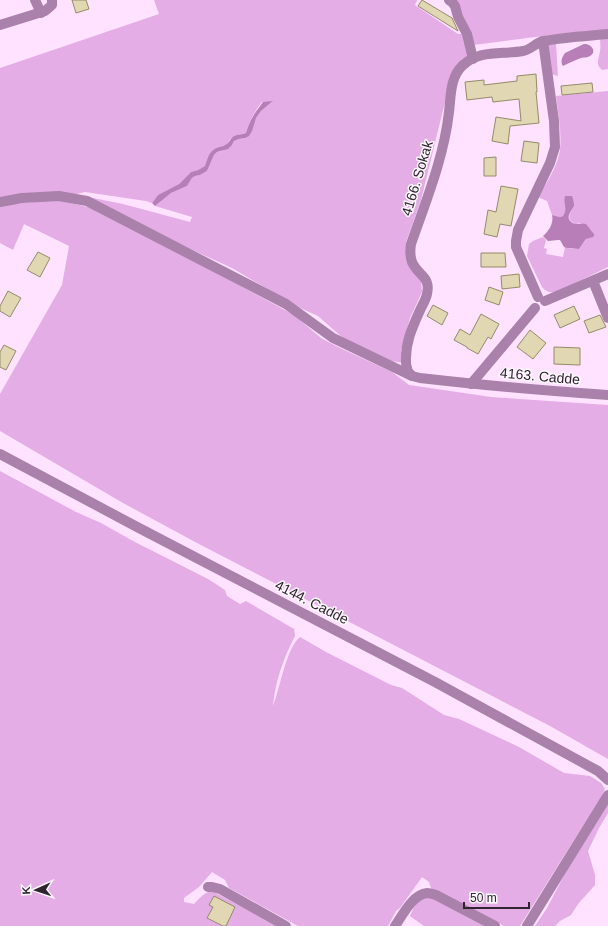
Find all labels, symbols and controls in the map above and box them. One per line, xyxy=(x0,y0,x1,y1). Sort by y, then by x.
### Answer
street label: 4166. Sokak xyxy=(398,137,436,218)
street label: 4163. Cadde xyxy=(499,365,581,387)
street label: 4144. Cadde xyxy=(273,577,352,627)
north arrow xyxy=(16,870,56,910)
scale bar xyxy=(464,884,529,910)
text: K xyxy=(20,886,32,895)
text: 50 m xyxy=(470,891,497,905)

